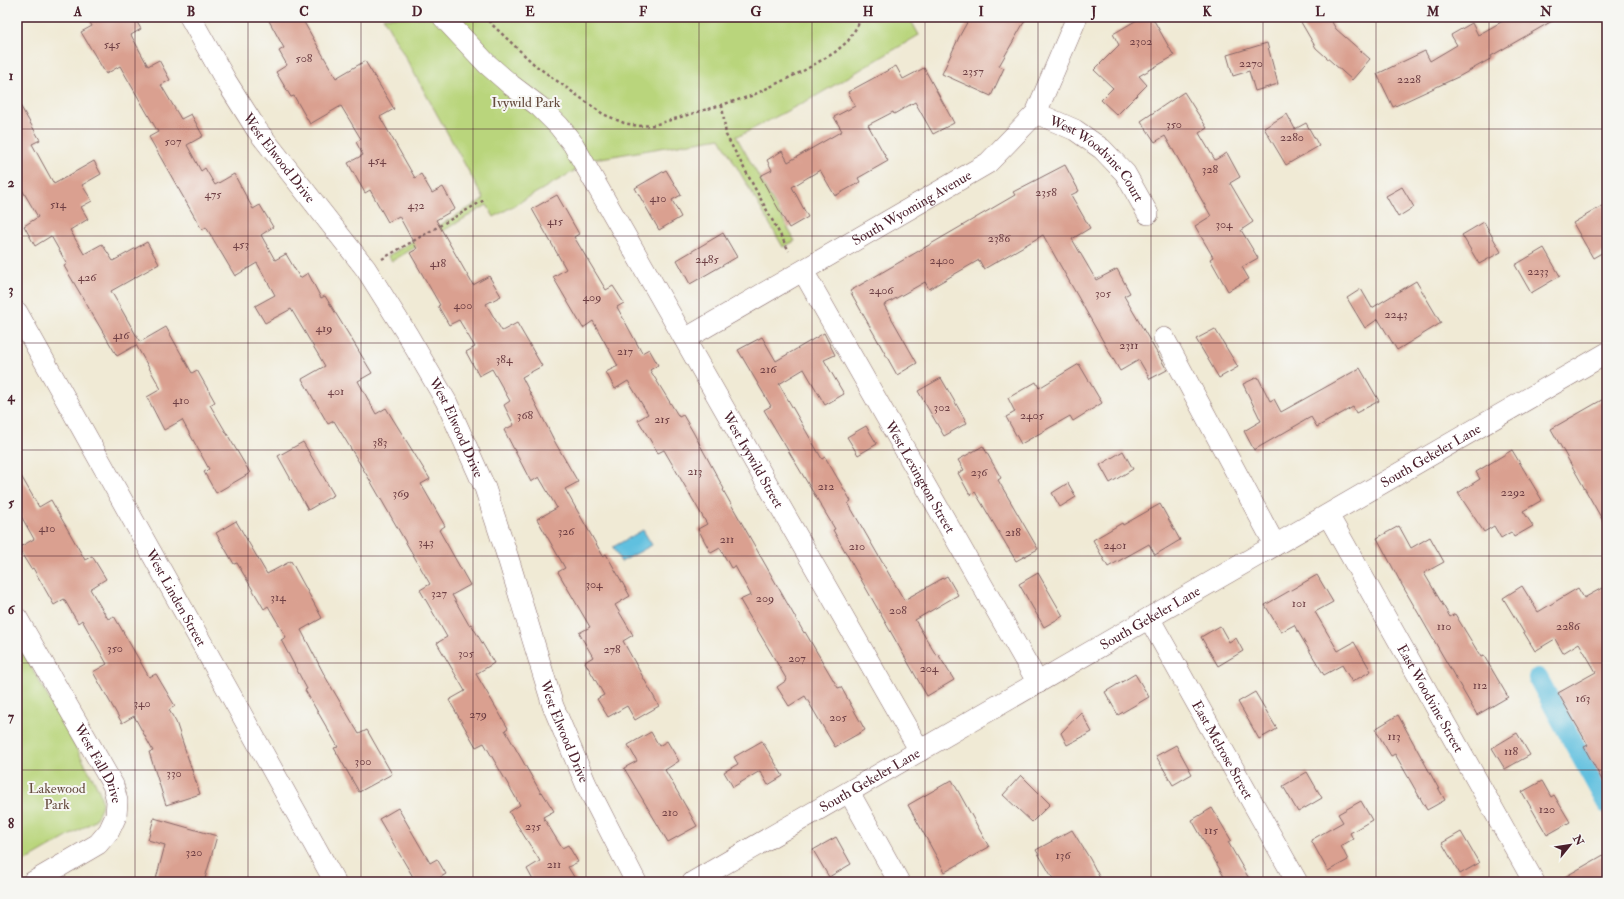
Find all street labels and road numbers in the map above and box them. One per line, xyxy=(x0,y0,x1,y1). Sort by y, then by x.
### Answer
street label: West Elwood Drive xyxy=(239,109,319,206)
street label: West Woodvine Court xyxy=(1046,112,1148,205)
street label: South Wyoming Avenue xyxy=(849,166,975,249)
street label: West Elwood Drive xyxy=(425,374,487,480)
street label: West Ivywild Street xyxy=(718,408,788,512)
street label: West Lexington Street xyxy=(881,417,959,537)
street label: South Gekeler Lane xyxy=(1377,420,1484,491)
street label: West Linden Street xyxy=(141,545,210,650)
street label: South Gekeler Lane xyxy=(1097,582,1204,654)
street label: East Woodvine Street xyxy=(1393,641,1468,756)
street label: West Elwood Drive xyxy=(536,677,592,785)
street label: East Melrose Street xyxy=(1188,698,1257,803)
street label: West Fall Drive xyxy=(70,720,125,805)
street label: South Gekeler Lane xyxy=(817,744,923,816)

